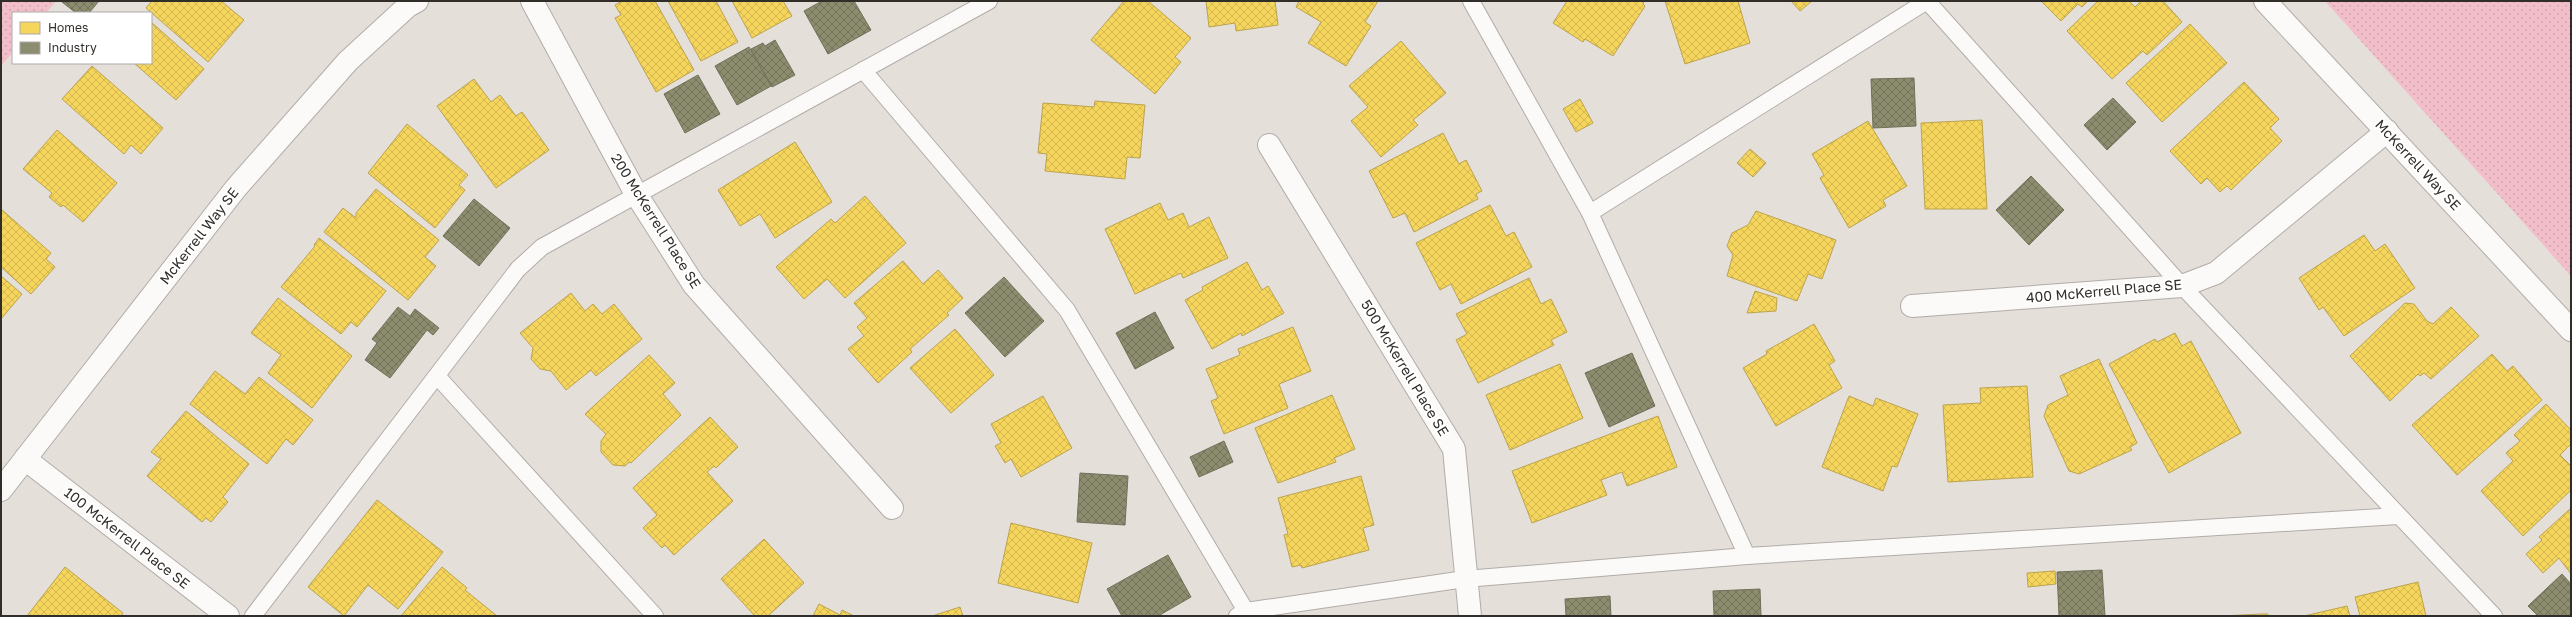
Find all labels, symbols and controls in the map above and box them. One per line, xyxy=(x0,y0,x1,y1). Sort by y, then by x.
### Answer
legend xyxy=(12,12,152,64)
text: Homes xyxy=(48,20,88,35)
text: Industry xyxy=(48,40,97,55)
street label: McKerrell Way SE xyxy=(2372,116,2465,214)
street label: 200 McKerrell Place SE xyxy=(608,150,705,291)
street label: McKerrell Way SE xyxy=(156,184,242,287)
street label: 400 McKerrell Place SE xyxy=(2025,275,2183,306)
street label: 500 McKerrell Place SE xyxy=(1358,297,1453,439)
street label: 100 McKerrell Place SE xyxy=(61,483,193,592)

